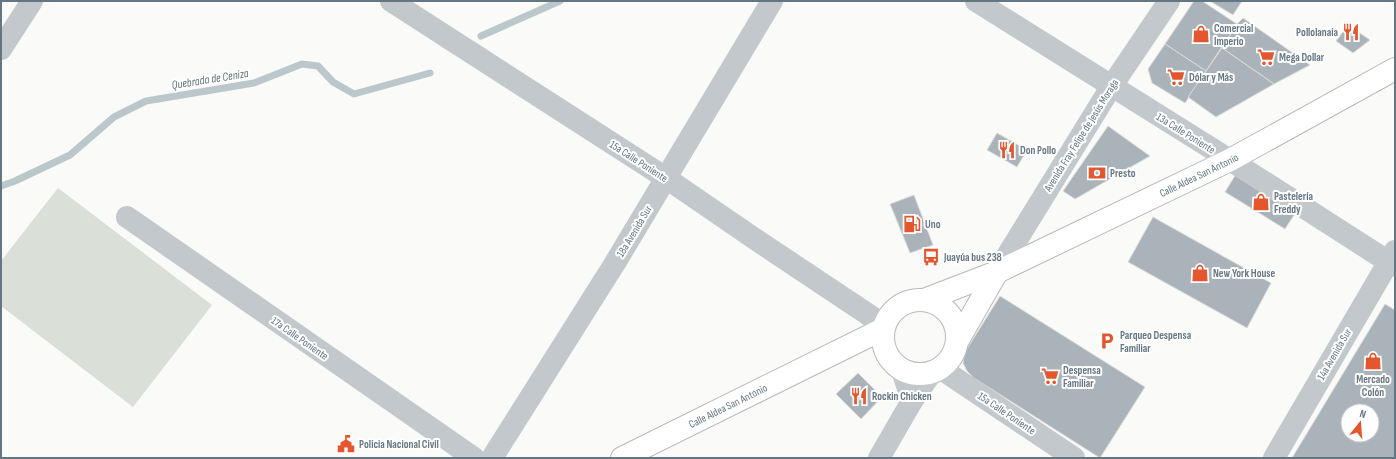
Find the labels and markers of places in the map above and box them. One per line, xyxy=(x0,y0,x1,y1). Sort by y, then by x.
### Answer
place label: Comercial Imperio xyxy=(1214,22,1253,48)
restaurant icon: Pollolanaia xyxy=(1341,22,1361,42)
shop icon: Comercial Imperio xyxy=(1191,24,1211,44)
place label: Pollolanaia xyxy=(1296,26,1338,39)
supermarket icon: Mega Dollar xyxy=(1256,47,1276,67)
place label: Mega Dollar xyxy=(1279,51,1325,64)
supermarket icon: Dólar y Más xyxy=(1166,67,1186,87)
place label: Dólar y Más xyxy=(1189,71,1233,84)
restaurant icon: Don Pollo xyxy=(997,140,1017,160)
place label: Don Pollo xyxy=(1020,144,1056,157)
bank icon: Presto xyxy=(1087,163,1107,183)
place label: Presto xyxy=(1110,167,1136,180)
place label: Pastelería Freddy xyxy=(1274,190,1313,216)
shop icon: Pastelería Freddy xyxy=(1251,192,1271,212)
fuel station icon: Uno xyxy=(902,214,922,234)
place label: Uno xyxy=(925,218,941,231)
bus stop icon: Juayúa bus 238 xyxy=(921,247,941,267)
place label: Juayúa bus 238 xyxy=(943,251,1002,264)
shop icon: New York House xyxy=(1190,263,1210,283)
place label: New York House xyxy=(1213,267,1276,280)
place label: Parqueo Despensa Familiar xyxy=(1120,329,1192,355)
parking icon: Parqueo Despensa Familiar xyxy=(1097,331,1117,351)
shop icon: Mercado Colón xyxy=(1363,351,1383,371)
place label: Despensa Familiar xyxy=(1063,364,1101,390)
supermarket icon: Despensa Familiar xyxy=(1040,366,1060,386)
place label: Mercado Colón xyxy=(1356,373,1390,399)
restaurant icon: Rockin Chicken xyxy=(849,386,869,406)
place label: Rockin Chicken xyxy=(872,390,932,403)
public building icon: Policia Nacional Civil xyxy=(336,434,356,454)
place label: Policia Nacional Civil xyxy=(359,438,439,451)

